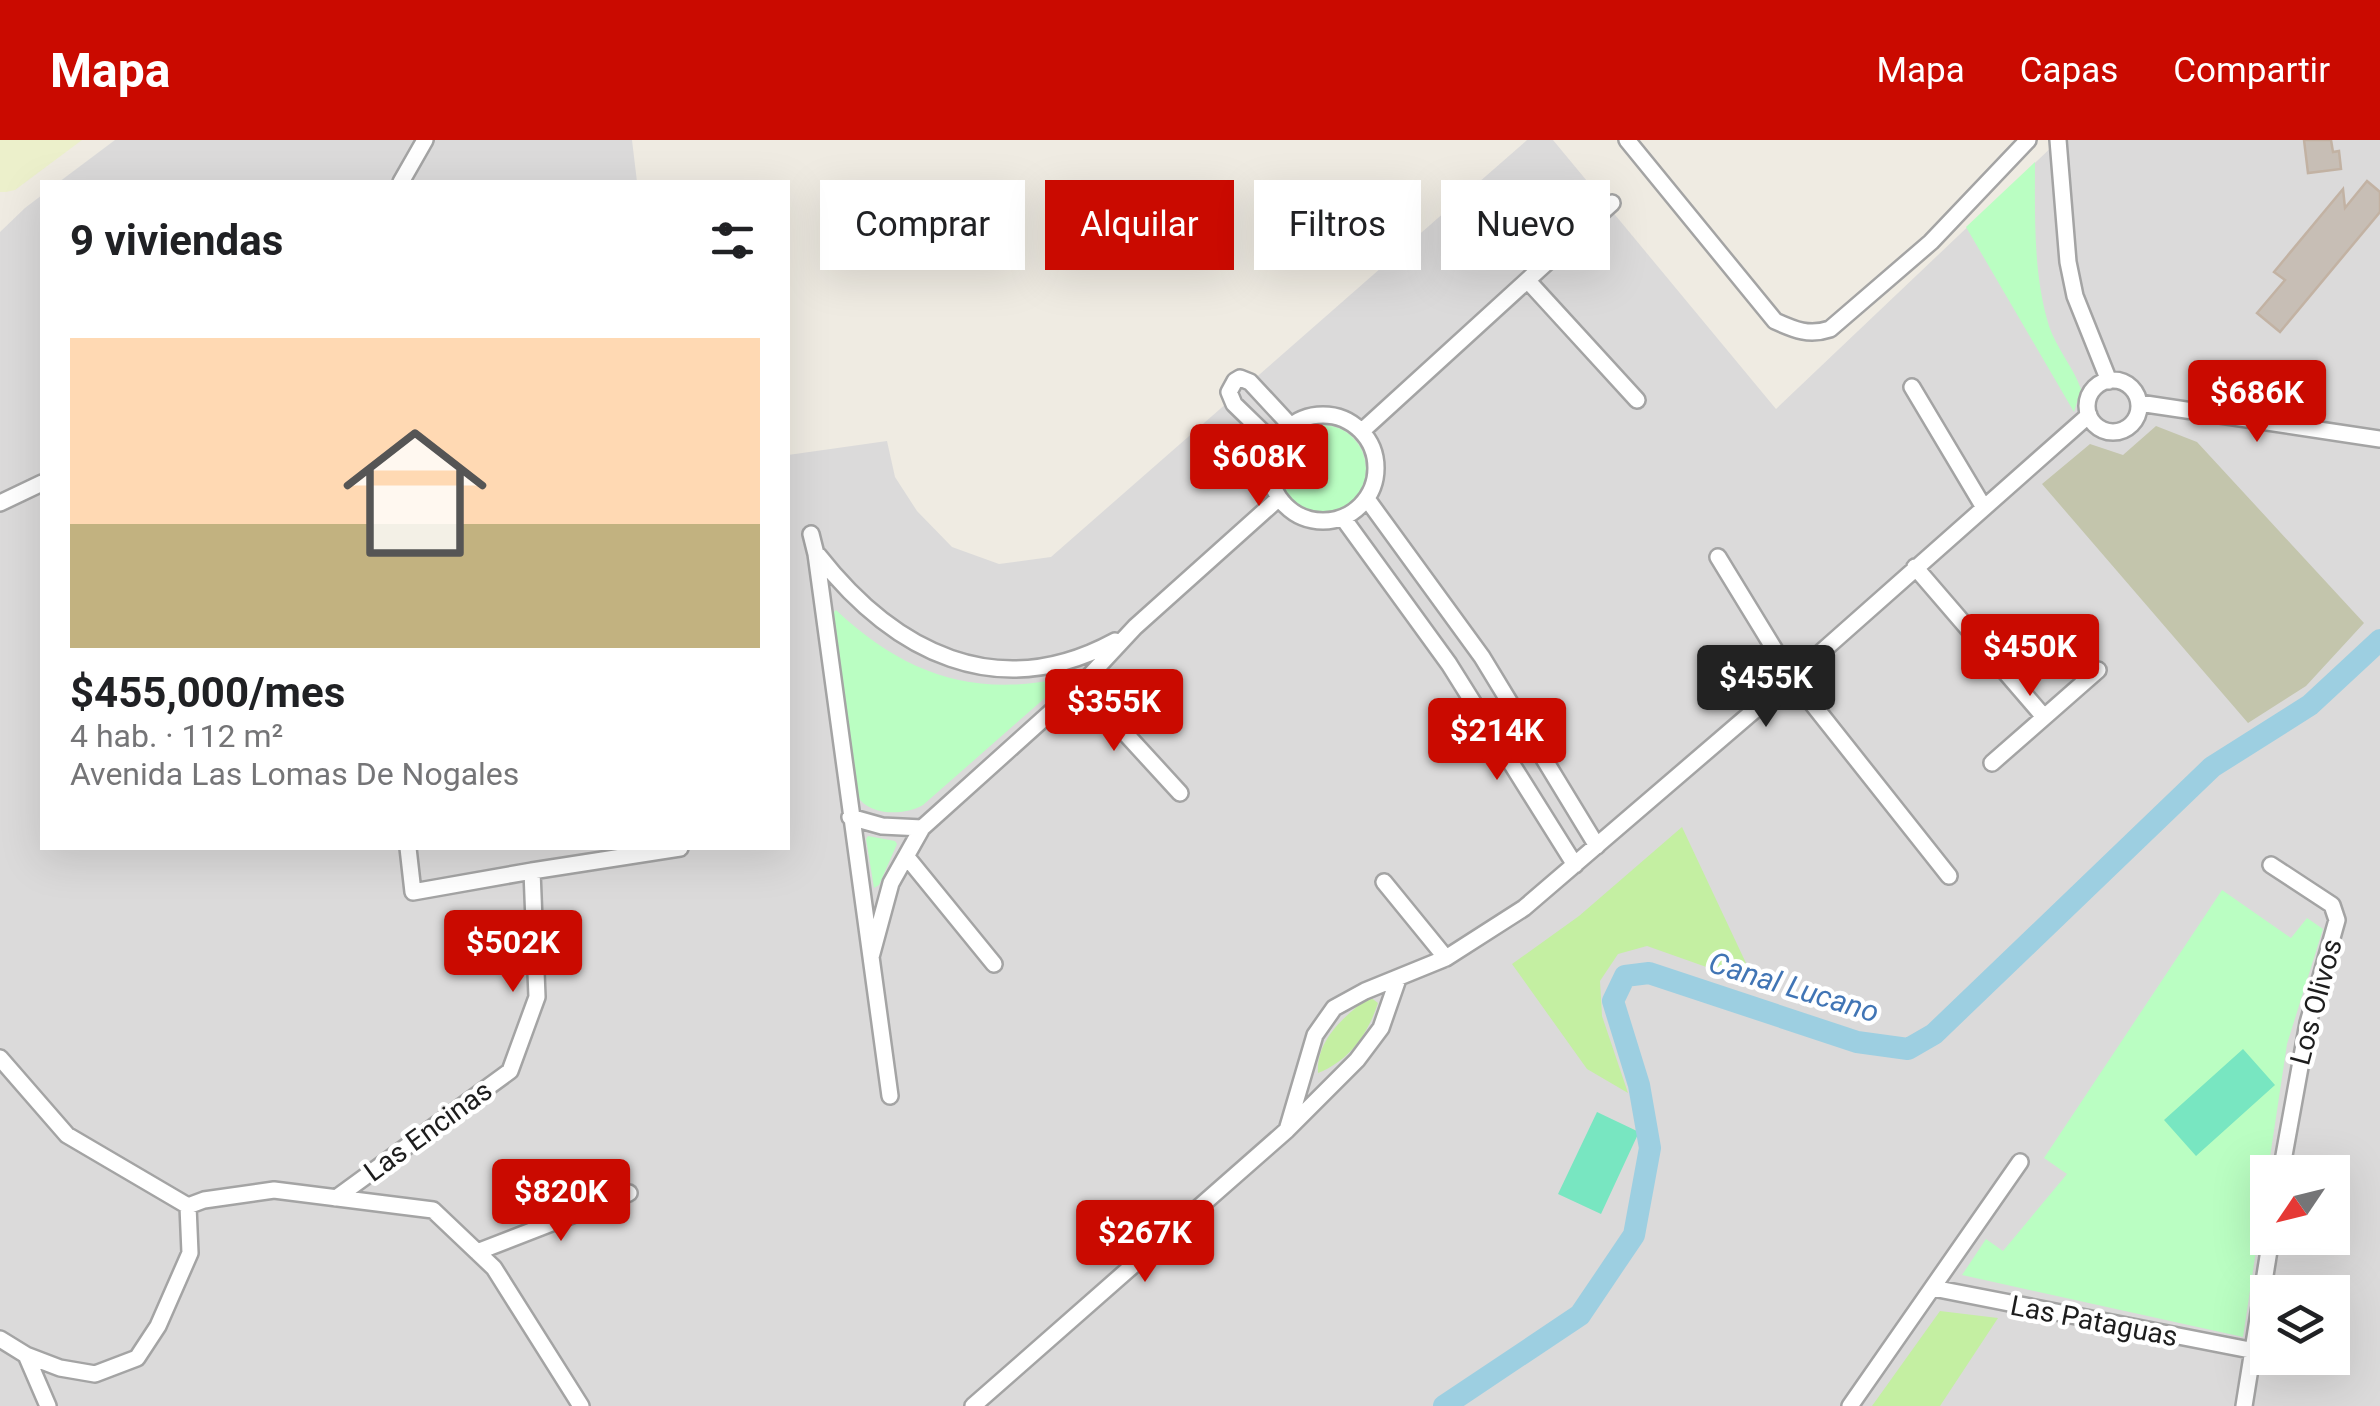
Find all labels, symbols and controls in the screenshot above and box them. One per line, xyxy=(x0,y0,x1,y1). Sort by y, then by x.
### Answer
text: Mapa xyxy=(50,42,170,99)
text: Mapa xyxy=(1876,50,1965,91)
text: Capas xyxy=(2020,50,2118,91)
text: Compartir xyxy=(2173,50,2330,91)
chip: Comprar xyxy=(820,180,1025,270)
chip: Alquilar xyxy=(1045,180,1234,270)
chip: Filtros xyxy=(1254,180,1421,270)
chip: Nuevo xyxy=(1441,180,1610,270)
icon: filters xyxy=(705,213,760,268)
text: 9 viviendas xyxy=(70,216,283,265)
pin: $686K xyxy=(2187,360,2327,445)
text: $686K xyxy=(2210,373,2304,411)
icon: home xyxy=(325,403,505,583)
pin: $608K xyxy=(1189,424,1329,509)
text: $608K xyxy=(1212,437,1306,475)
pin: $450K xyxy=(1960,614,2100,699)
text: $450K xyxy=(1983,627,2077,665)
pin: $455K xyxy=(1696,645,1836,730)
text: $455K xyxy=(1719,658,1813,696)
text: $455,000/mes xyxy=(70,668,345,717)
pin: $355K xyxy=(1044,669,1184,754)
text: $355K xyxy=(1067,682,1161,720)
pin: $214K xyxy=(1427,698,1567,783)
text: $214K xyxy=(1450,711,1544,749)
text: 4 hab. · 112 m² xyxy=(70,717,283,755)
text: Avenida Las Lomas De Nogales xyxy=(70,755,519,793)
pin: $502K xyxy=(443,910,583,995)
text: $502K xyxy=(466,923,560,961)
street label: Los Olivos xyxy=(2283,935,2349,1069)
water label: Canal Lucano xyxy=(1705,945,1883,1029)
street label: Las Encinas xyxy=(358,1074,498,1188)
north arrow xyxy=(2250,1155,2350,1255)
map controls xyxy=(2250,1155,2350,1375)
pin: $820K xyxy=(491,1159,631,1244)
text: $820K xyxy=(514,1172,608,1210)
pin: $267K xyxy=(1075,1200,1215,1285)
text: $267K xyxy=(1098,1213,1192,1251)
button: layers xyxy=(2250,1275,2350,1375)
street label: Las Pataguas xyxy=(2008,1289,2180,1353)

